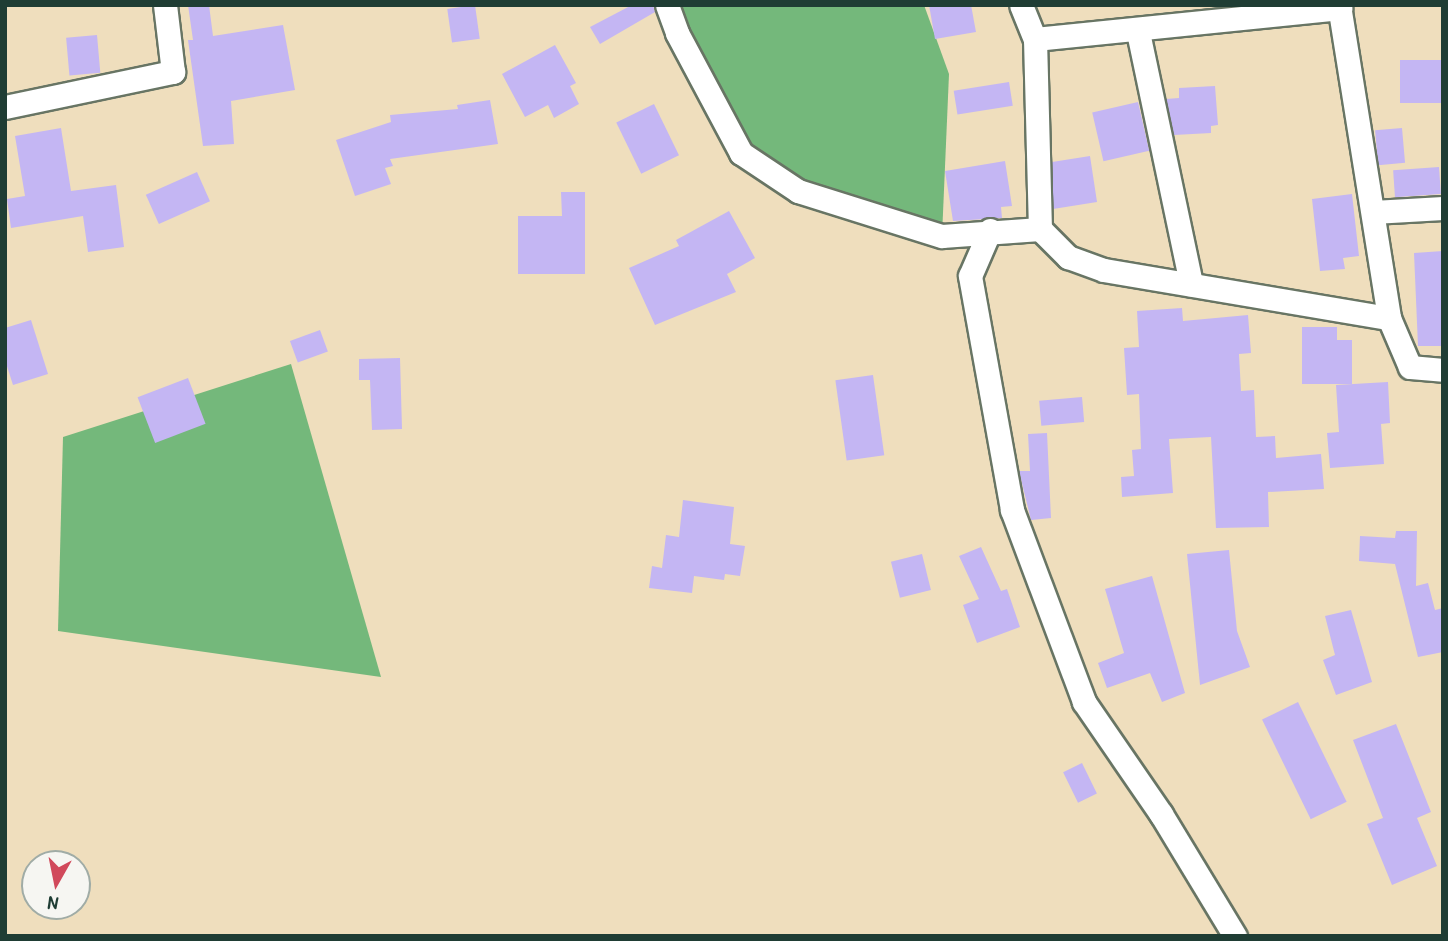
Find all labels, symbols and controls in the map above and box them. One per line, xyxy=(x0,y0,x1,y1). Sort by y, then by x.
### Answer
north arrow xyxy=(21,850,91,920)
text: N xyxy=(46,890,60,917)

